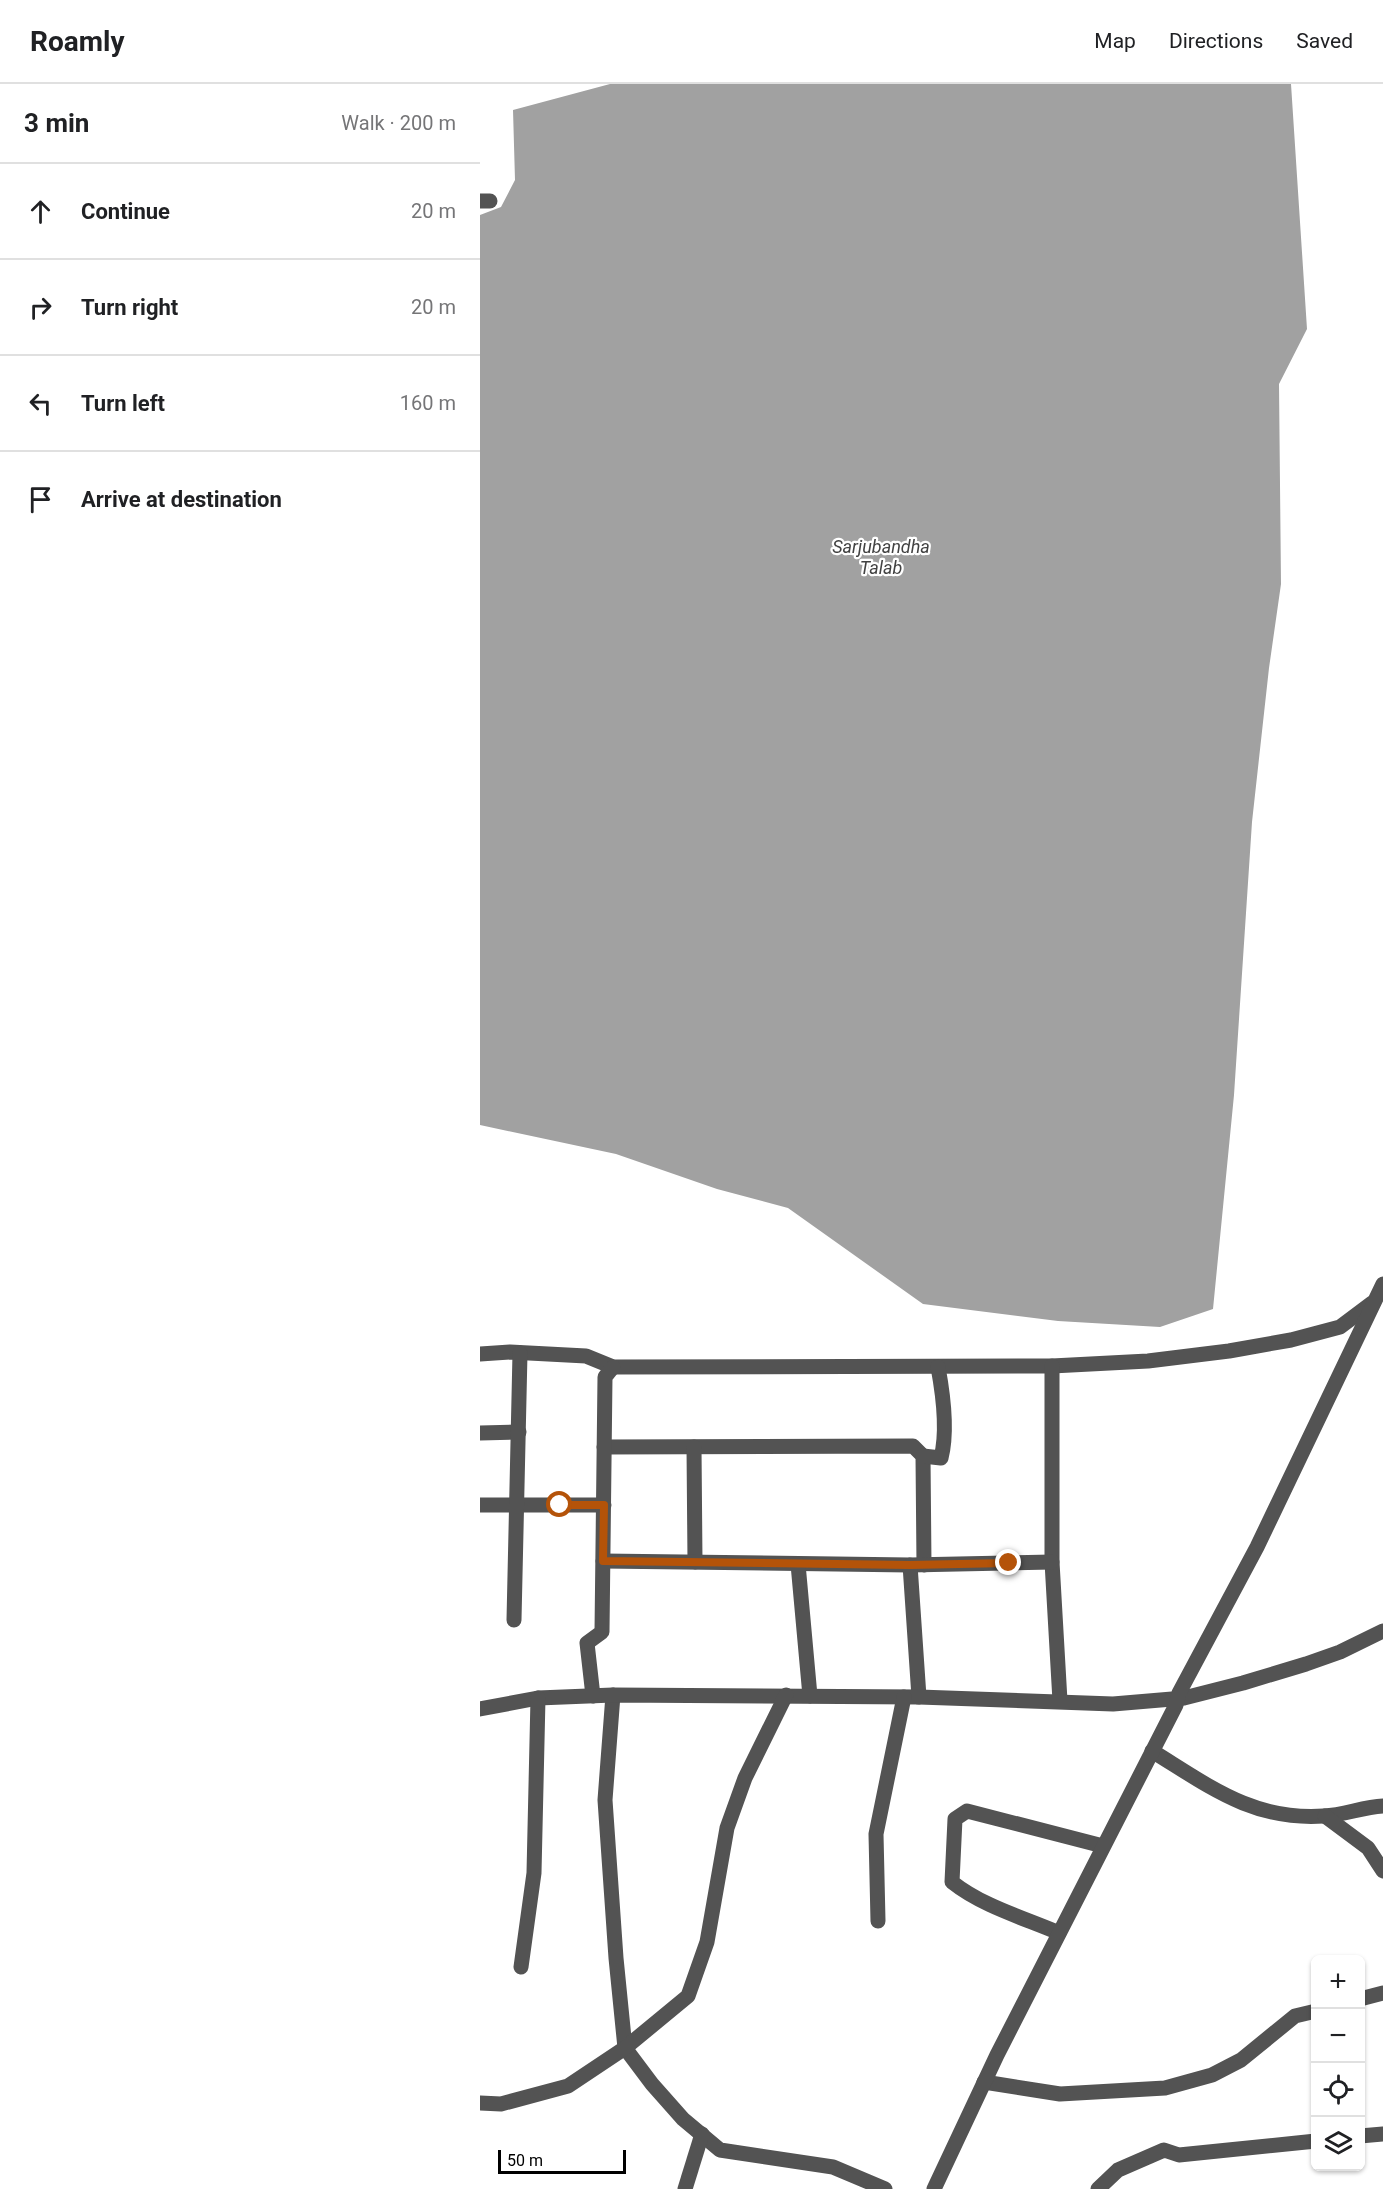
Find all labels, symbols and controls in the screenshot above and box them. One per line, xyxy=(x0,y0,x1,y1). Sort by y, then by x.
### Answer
text: Roamly xyxy=(30,25,125,58)
text: Map xyxy=(1094,29,1136,53)
text: Directions xyxy=(1169,29,1263,53)
text: Saved xyxy=(1296,29,1353,53)
text: 3 min xyxy=(24,108,89,138)
text: Walk · 200 m xyxy=(341,111,456,135)
icon: ahead xyxy=(24,195,57,228)
text: Continue xyxy=(81,199,170,224)
text: 20 m xyxy=(411,199,456,223)
icon: right xyxy=(24,291,57,324)
text: Turn right xyxy=(81,295,178,320)
text: 20 m xyxy=(411,295,456,319)
icon: left xyxy=(24,387,57,420)
text: Turn left xyxy=(81,391,165,416)
text: 160 m xyxy=(400,391,456,415)
icon: arrive xyxy=(24,483,57,516)
text: Arrive at destination xyxy=(81,487,282,512)
water label: Sarjubandha Talab xyxy=(832,536,930,578)
route start xyxy=(546,1491,572,1517)
route end xyxy=(995,1549,1021,1575)
map controls xyxy=(1311,1955,1365,2171)
button: + xyxy=(1311,1955,1365,2009)
button: − xyxy=(1311,2009,1365,2063)
button: locate xyxy=(1311,2063,1365,2117)
button: layers xyxy=(1311,2117,1365,2171)
scale bar xyxy=(498,2147,626,2174)
text: 50 m xyxy=(507,2151,543,2170)

